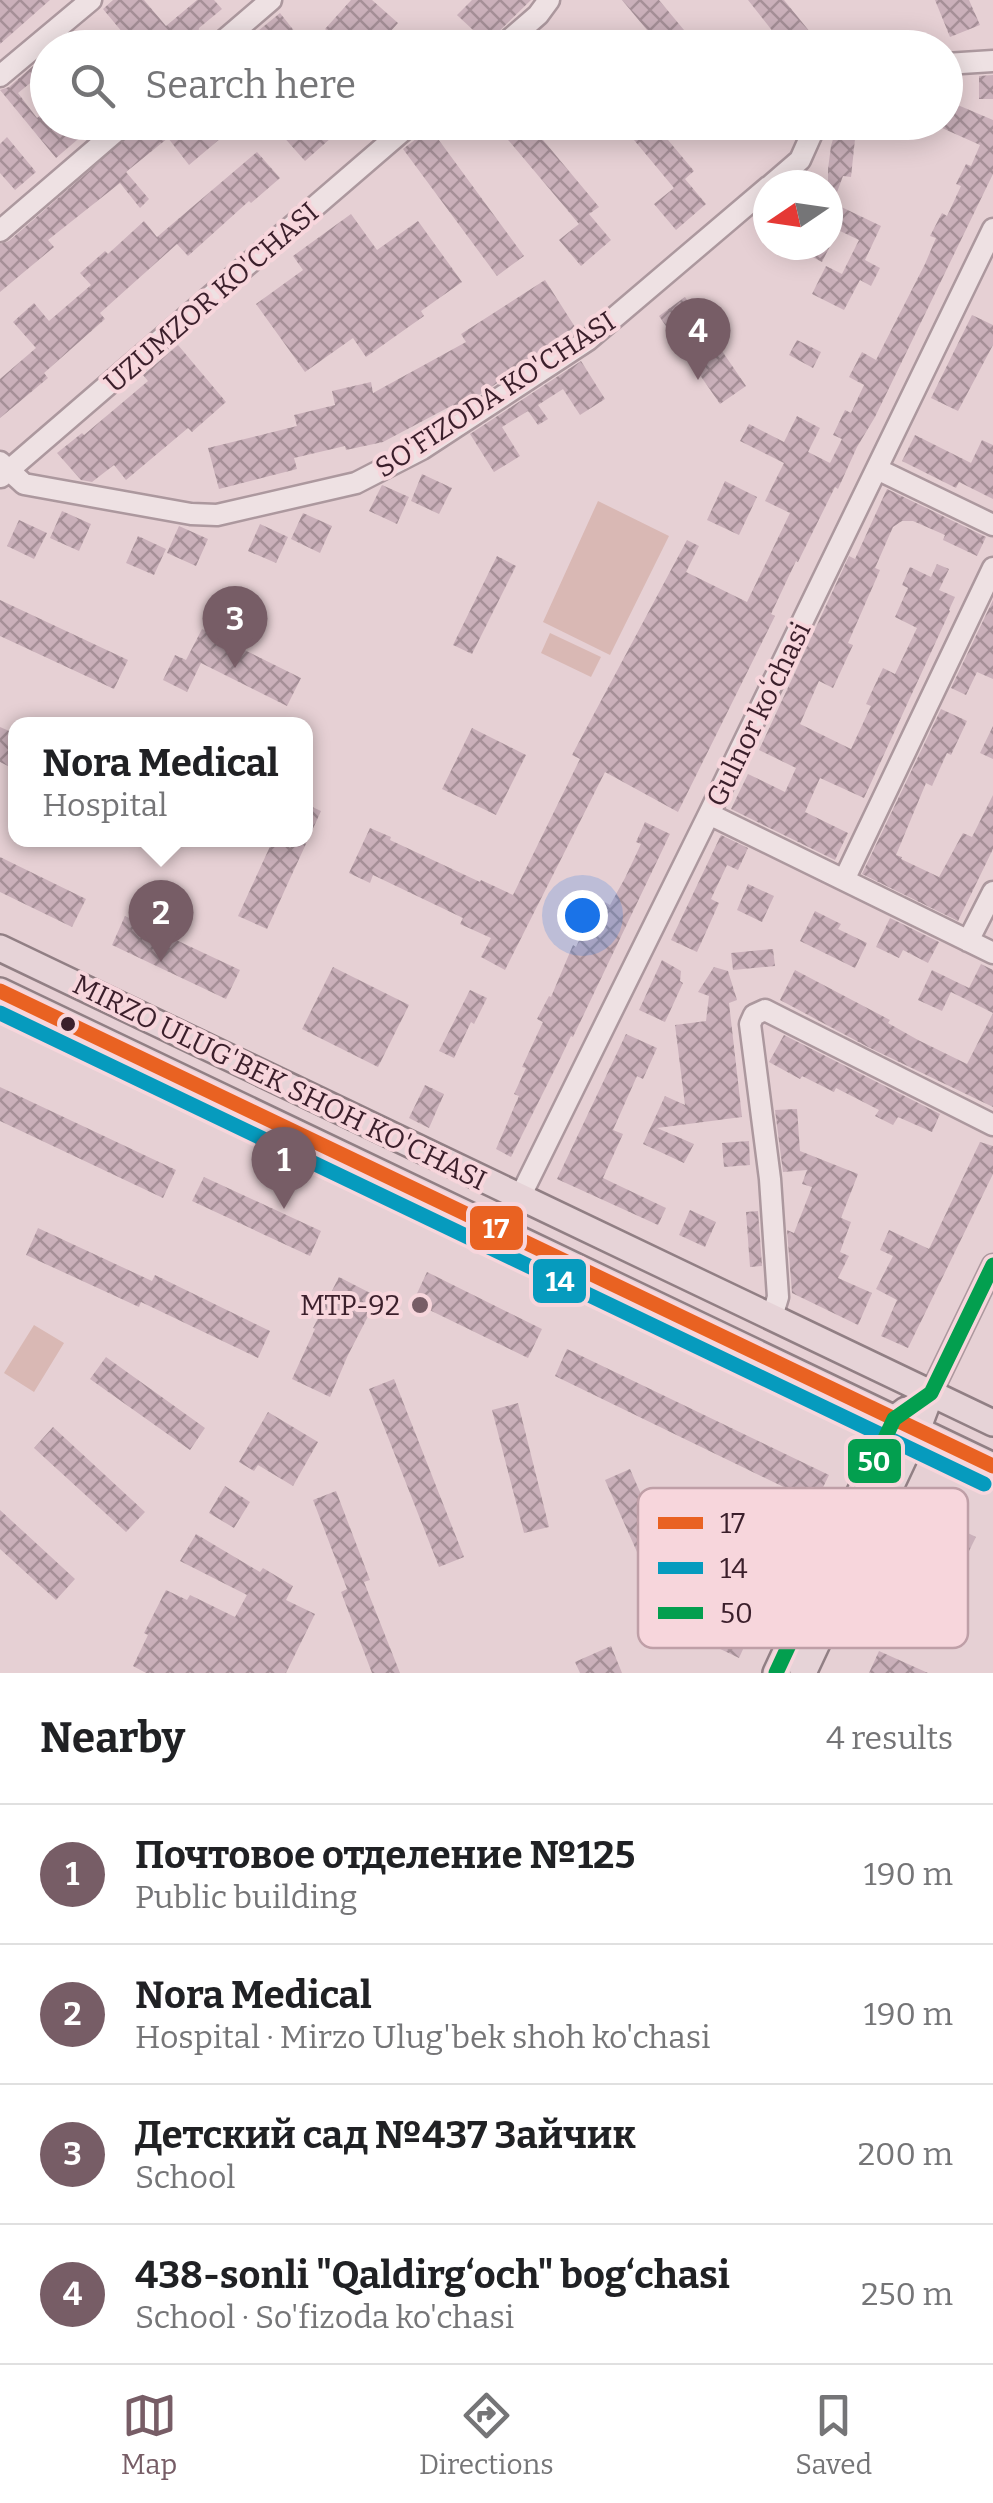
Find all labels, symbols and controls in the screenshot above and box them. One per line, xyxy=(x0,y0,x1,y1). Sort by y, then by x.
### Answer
search box xyxy=(30,30,963,140)
icon: search xyxy=(65,58,120,113)
text: Search here xyxy=(145,62,356,108)
north arrow xyxy=(753,170,843,260)
street label: UZUMZOR KO'CHASI xyxy=(98,195,325,399)
pin: 4 xyxy=(666,298,730,380)
street label: SO'FIZODA KO'CHASI xyxy=(369,305,621,484)
pin: 3 xyxy=(202,586,268,668)
street label: Gulnor koʻchasi xyxy=(700,617,817,812)
popup xyxy=(8,717,313,847)
text: Nora Medical xyxy=(42,740,279,786)
text: Hospital xyxy=(42,786,167,824)
pin: 2 xyxy=(128,880,194,962)
your location xyxy=(557,890,608,941)
street label: MIRZO ULUG'BEK SHOH KO'CHASI xyxy=(68,968,492,1197)
unlabelled marker xyxy=(58,1014,78,1034)
pin: 1 xyxy=(252,1126,316,1209)
line badge: 17 xyxy=(468,1204,525,1252)
text: 17 xyxy=(483,1212,509,1245)
line badge: 14 xyxy=(531,1257,588,1305)
text: 14 xyxy=(545,1265,575,1298)
place label: MTP-92 xyxy=(300,1289,400,1322)
marker: MTP-92 xyxy=(409,1294,431,1316)
line badge: 50 xyxy=(846,1437,903,1485)
text: 50 xyxy=(857,1445,891,1478)
legend xyxy=(638,1488,968,1648)
text: 17 xyxy=(720,1507,745,1540)
text: 14 xyxy=(720,1552,748,1585)
text: 50 xyxy=(720,1597,753,1630)
text: Nearby xyxy=(40,1713,185,1763)
text: 4 results xyxy=(826,1719,953,1757)
text: Почтовое отделение №125 xyxy=(135,1832,635,1878)
text: 1 xyxy=(66,1855,79,1893)
text: 190 m xyxy=(864,1855,953,1893)
text: Public building xyxy=(135,1878,357,1916)
text: Nora Medical xyxy=(135,1972,372,2018)
text: 2 xyxy=(63,1995,82,2033)
text: 190 m xyxy=(864,1995,953,2033)
text: Hospital · Mirzo Ulug'bek shoh ko'chasi xyxy=(135,2018,711,2056)
text: Детский сад №437 Зайчик xyxy=(135,2112,636,2158)
text: 3 xyxy=(63,2135,82,2173)
text: 200 m xyxy=(858,2135,953,2173)
text: School xyxy=(135,2158,236,2196)
text: 438-sonli "Qaldirg‘och" bog‘chasi xyxy=(135,2252,730,2298)
text: 4 xyxy=(63,2275,82,2313)
text: 250 m xyxy=(861,2275,953,2313)
text: School · So'fizoda ko'chasi xyxy=(135,2298,514,2336)
tab: Map xyxy=(121,2388,177,2481)
tab: Directions xyxy=(419,2388,554,2481)
tab: Saved xyxy=(795,2388,872,2481)

